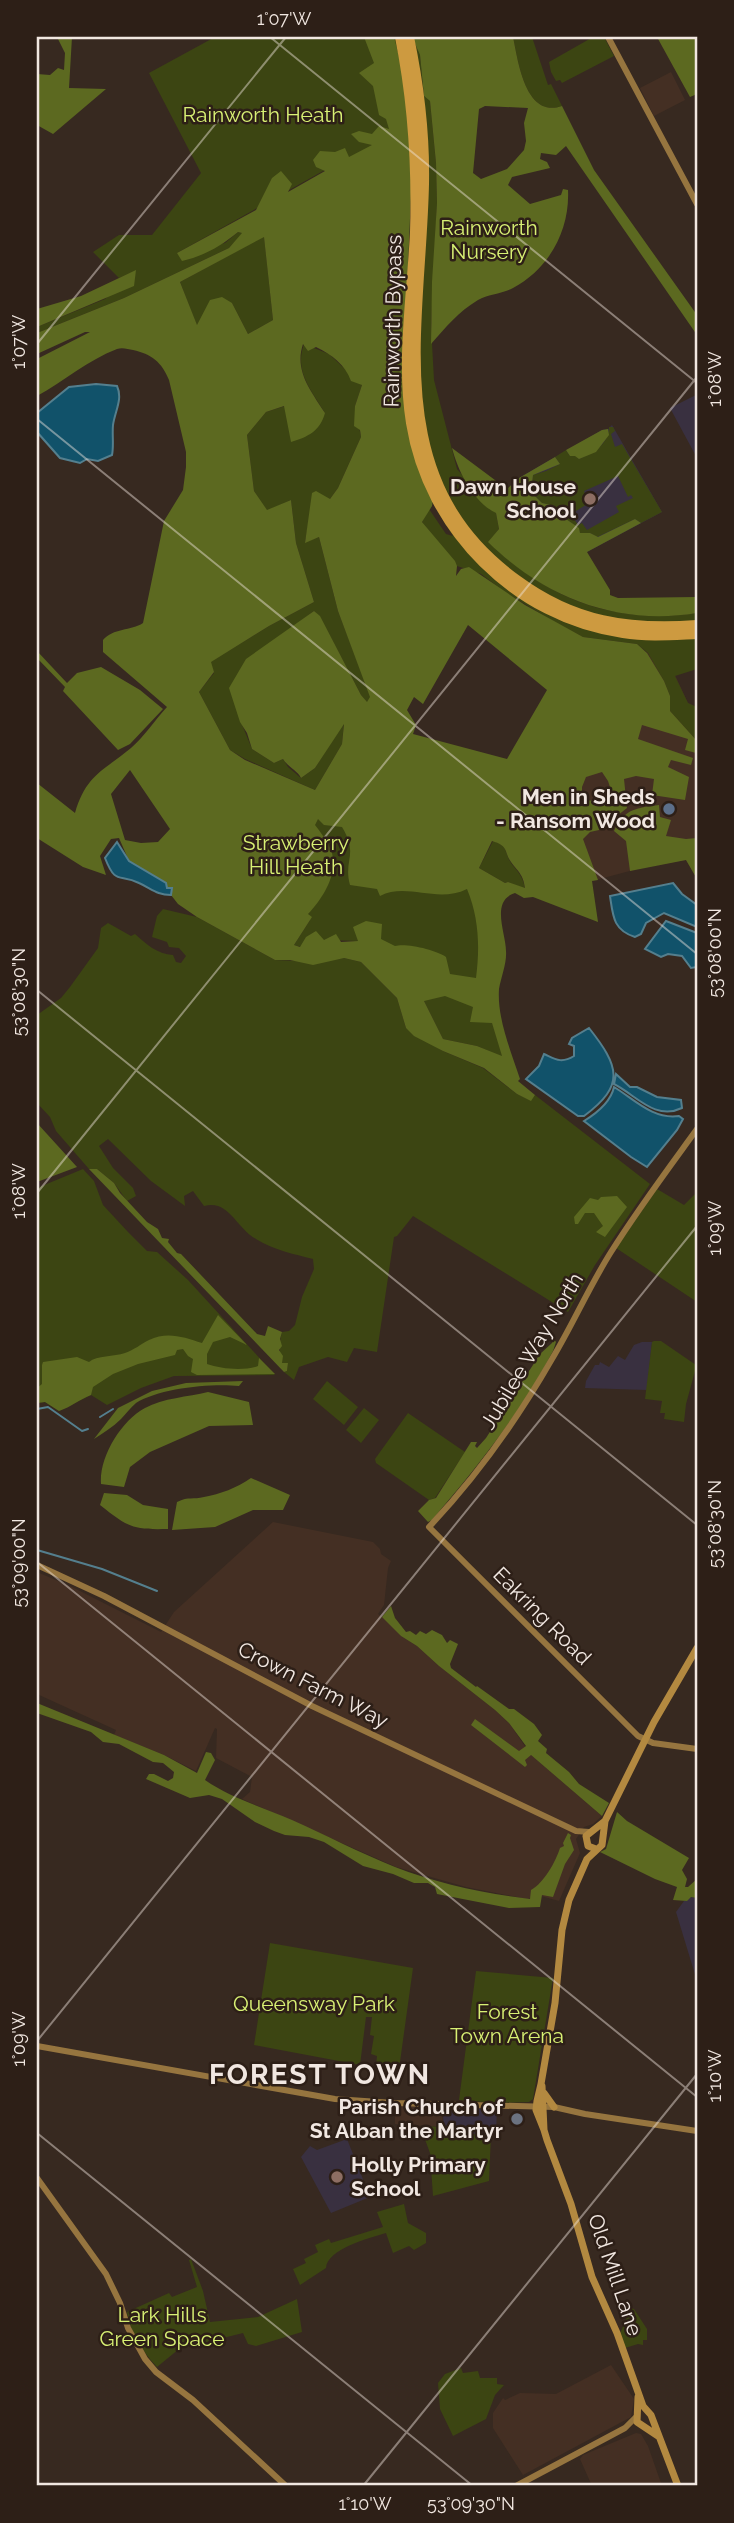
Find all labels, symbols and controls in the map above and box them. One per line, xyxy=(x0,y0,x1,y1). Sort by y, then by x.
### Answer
text: 1°07'W xyxy=(257,8,311,29)
park label: Rainworth Heath xyxy=(182,102,344,127)
park label: Rainworth Nursery xyxy=(440,215,538,264)
street label: Rainworth Bypass xyxy=(378,234,407,408)
text: 1°07'W xyxy=(8,315,29,369)
text: 1°08'W xyxy=(704,351,725,407)
place label: Dawn House School xyxy=(450,474,576,523)
marker: Dawn House School xyxy=(582,491,598,507)
place label: Men in Sheds - Ransom Wood xyxy=(496,784,655,833)
marker: Men in Sheds - Ransom Wood xyxy=(661,801,677,817)
park label: Strawberry Hill Heath xyxy=(243,830,349,879)
text: 53°08'00"N xyxy=(704,908,725,998)
text: 53°08'30"N xyxy=(8,948,29,1036)
text: 1°08'W xyxy=(8,1163,29,1219)
text: 1°09'W xyxy=(704,1200,725,1256)
street label: Jubilee Way North xyxy=(475,1268,588,1434)
text: 53°08'30"N xyxy=(704,1480,725,1568)
text: 53°09'00"N xyxy=(8,1518,29,1608)
street label: Eakring Road xyxy=(488,1561,597,1670)
street label: Crown Farm Way xyxy=(234,1636,393,1733)
park label: Queensway Park xyxy=(233,1991,395,2016)
park label: Forest Town Arena xyxy=(450,1999,564,2048)
text: 1°09'W xyxy=(8,2011,29,2067)
text: 1°10'W xyxy=(704,2049,725,2103)
district label: FOREST TOWN xyxy=(209,2058,431,2091)
place label: Parish Church of St Alban the Martyr xyxy=(310,2094,504,2143)
marker: Parish Church of St Alban the Martyr xyxy=(509,2111,525,2127)
place label: Holly Primary School xyxy=(351,2152,486,2201)
marker: Holly Primary School xyxy=(329,2169,345,2185)
street label: Old Mill Lane xyxy=(583,2211,648,2339)
park label: Lark Hills Green Space xyxy=(99,2302,225,2351)
text: 1°10'W xyxy=(338,2493,392,2514)
text: 53°09'30"N xyxy=(427,2493,515,2514)

